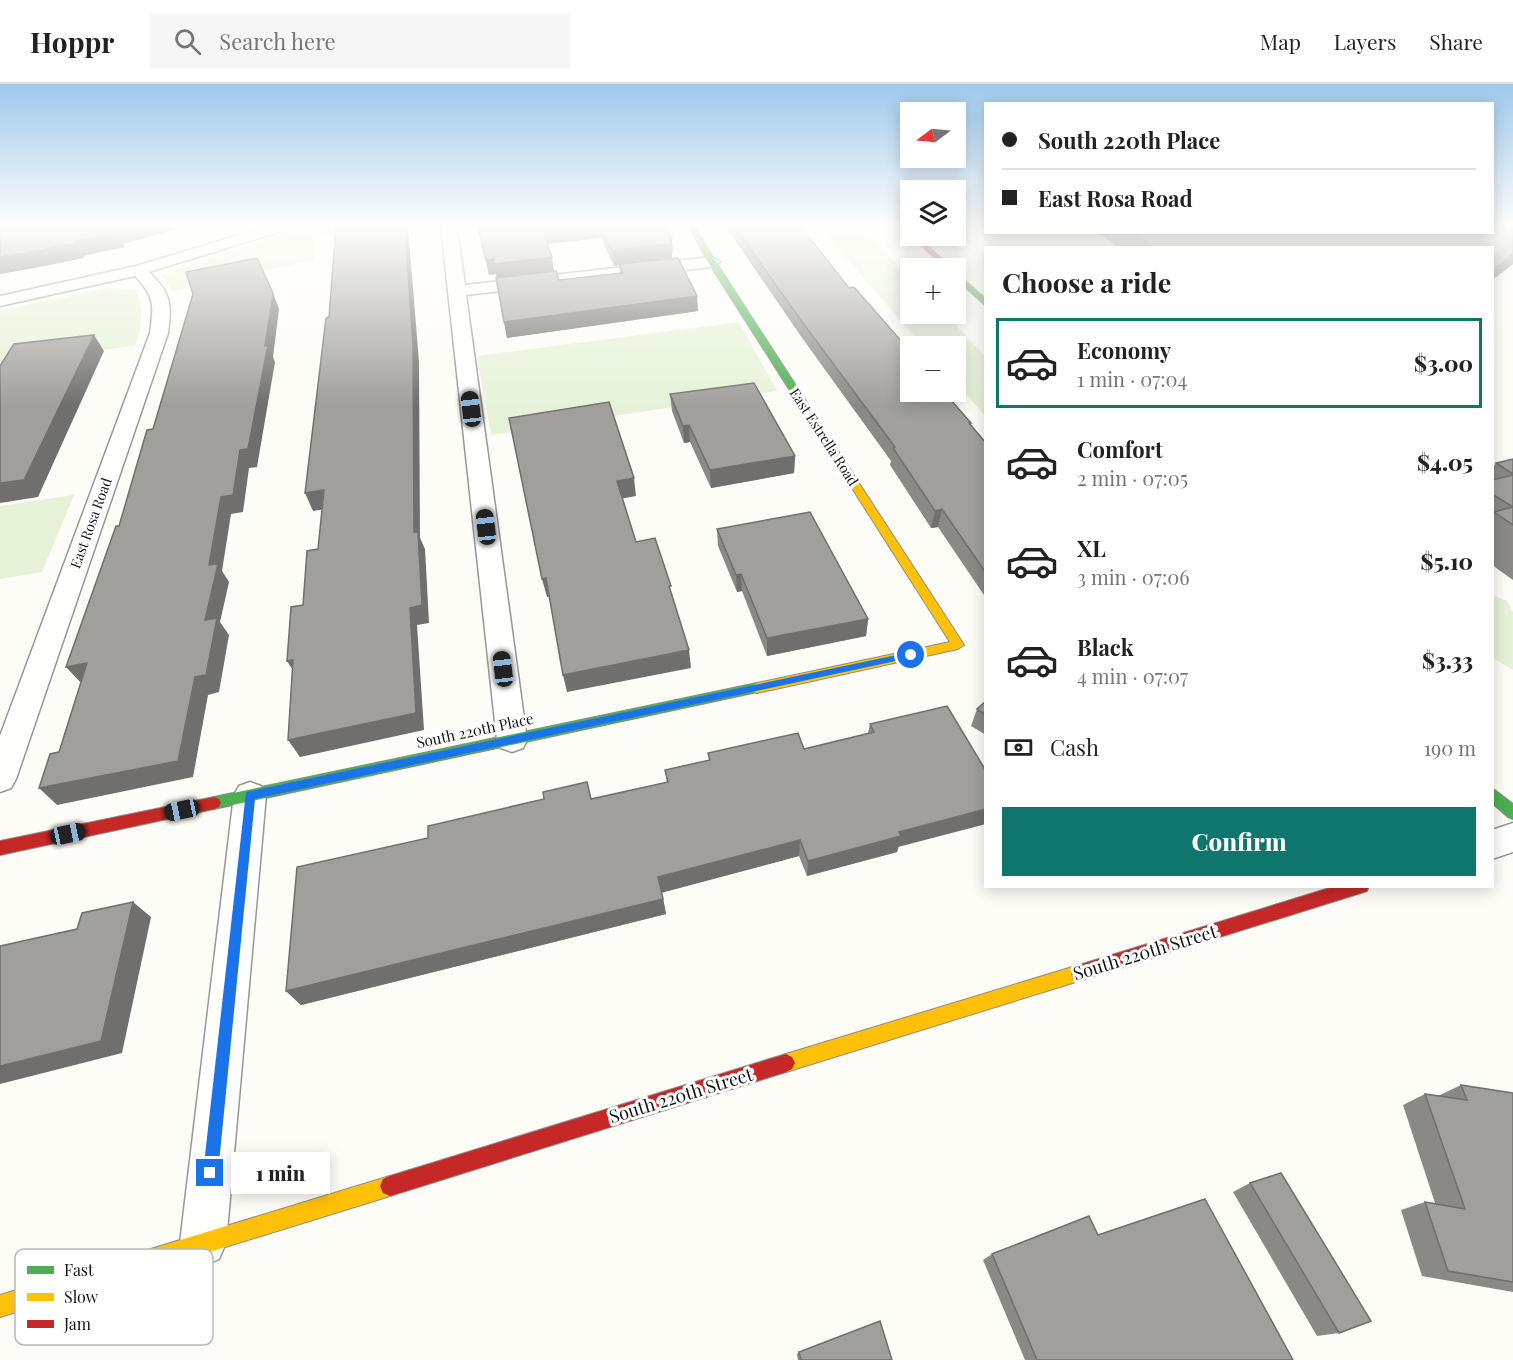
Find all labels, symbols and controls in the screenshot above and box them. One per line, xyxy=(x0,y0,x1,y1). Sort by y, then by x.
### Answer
search box xyxy=(150,14,570,68)
text: Hoppr xyxy=(30,23,114,60)
icon: search xyxy=(171,25,204,58)
text: Search here xyxy=(219,26,336,56)
text: Map xyxy=(1260,27,1301,55)
text: Layers xyxy=(1334,27,1396,55)
text: Share xyxy=(1429,27,1483,55)
north arrow xyxy=(900,102,966,168)
map controls xyxy=(900,102,966,402)
text: South 220th Place xyxy=(1038,125,1220,155)
button: layers xyxy=(900,180,966,246)
text: East Rosa Road xyxy=(1038,183,1193,213)
button: + xyxy=(900,258,966,324)
text: Choose a ride xyxy=(1002,264,1171,300)
text: Economy xyxy=(1077,335,1171,365)
button: − xyxy=(900,336,966,402)
icon: car xyxy=(1005,336,1059,390)
text: $3.00 xyxy=(1414,348,1473,378)
text: 1 min · 07:04 xyxy=(1077,365,1188,392)
street label: East Estrella Road xyxy=(786,384,863,489)
car xyxy=(460,390,482,428)
text: Comfort xyxy=(1077,434,1163,464)
icon: car xyxy=(1005,435,1059,489)
text: $4.05 xyxy=(1417,447,1473,477)
text: 2 min · 07:05 xyxy=(1077,464,1188,491)
street label: East Rosa Road xyxy=(65,475,116,571)
car xyxy=(475,508,497,546)
text: XL xyxy=(1077,533,1106,563)
icon: car xyxy=(1005,534,1059,588)
text: $5.10 xyxy=(1420,546,1473,576)
text: 3 min · 07:06 xyxy=(1077,563,1190,590)
text: Black xyxy=(1077,632,1134,662)
icon: car xyxy=(1005,633,1059,687)
route start xyxy=(897,641,924,668)
text: $3.33 xyxy=(1422,645,1473,675)
car xyxy=(492,650,514,688)
text: 4 min · 07:07 xyxy=(1077,662,1188,689)
street label: South 220th Place xyxy=(414,708,535,752)
icon: cash xyxy=(1002,731,1035,764)
text: Cash xyxy=(1050,732,1099,762)
text: 190 m xyxy=(1424,734,1476,761)
car xyxy=(163,797,201,823)
button: Confirm xyxy=(1002,807,1476,876)
car xyxy=(49,821,87,847)
street label: South 220th Street xyxy=(1070,919,1220,985)
street label: South 220th Street xyxy=(606,1062,756,1128)
callout: 1 min xyxy=(231,1152,330,1194)
route end xyxy=(196,1159,223,1186)
text: 1 min xyxy=(256,1159,305,1186)
legend xyxy=(15,1249,213,1345)
text: Fast xyxy=(64,1259,94,1280)
text: Slow xyxy=(64,1286,99,1307)
text: Jam xyxy=(63,1313,91,1334)

